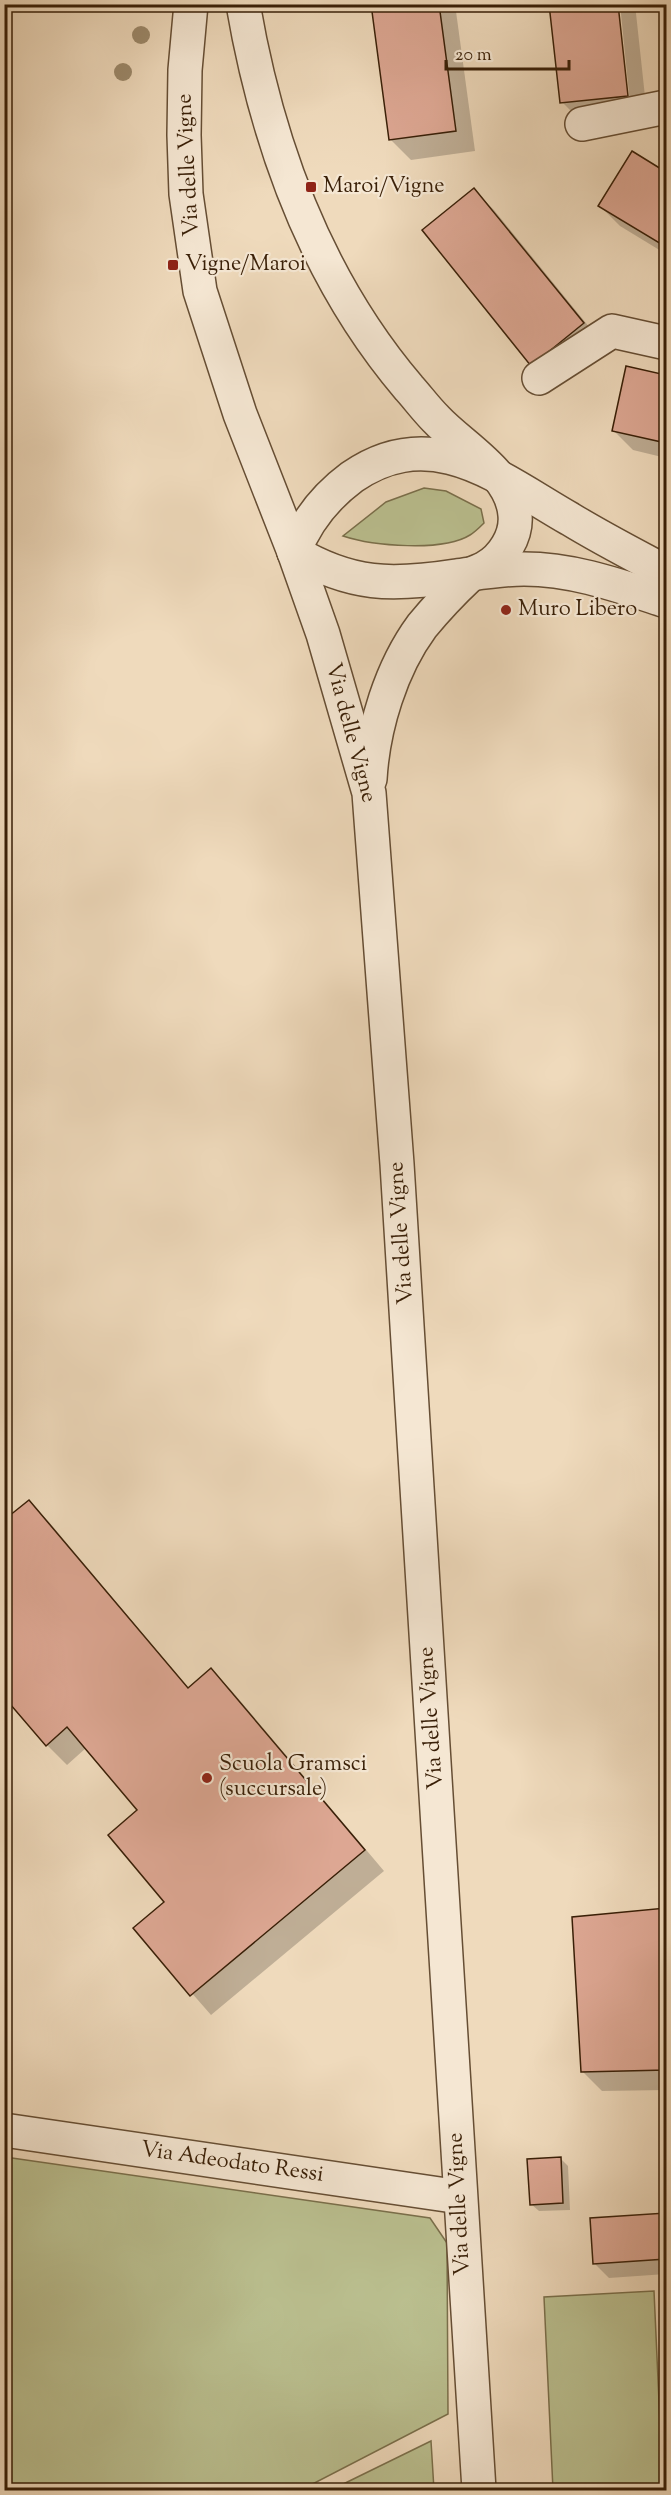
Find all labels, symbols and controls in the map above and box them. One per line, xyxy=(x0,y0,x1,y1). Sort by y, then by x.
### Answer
scale bar xyxy=(446,33,569,71)
text: 20 m xyxy=(455,43,492,69)
street label: Via delle Vigne xyxy=(169,93,209,237)
place label: Maroi/Vigne xyxy=(323,171,444,203)
marker: Maroi/Vigne xyxy=(304,180,318,194)
place label: Vigne/Maroi xyxy=(185,249,306,281)
marker: Vigne/Maroi xyxy=(166,258,180,272)
place label: Muro Libero xyxy=(518,594,637,626)
marker: Muro Libero xyxy=(499,603,513,617)
street label: Via delle Vigne xyxy=(316,660,384,806)
street label: Via delle Vigne xyxy=(381,1160,423,1306)
street label: Via delle Vigne xyxy=(411,1645,453,1791)
place label: Scuola Gramsci (succursale) xyxy=(219,1749,367,1806)
marker: Scuola Gramsci (succursale) xyxy=(200,1771,214,1785)
street label: Via delle Vigne xyxy=(440,2132,480,2276)
street label: Via Adeodato Ressi xyxy=(138,2134,326,2192)

